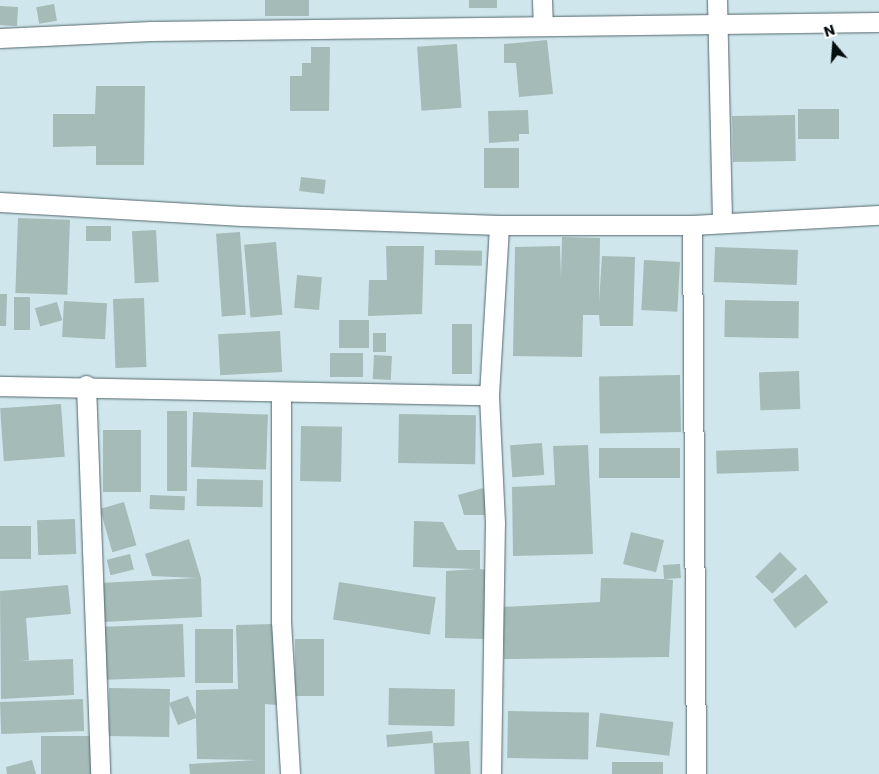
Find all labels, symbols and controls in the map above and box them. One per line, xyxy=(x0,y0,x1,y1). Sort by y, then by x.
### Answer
north arrow xyxy=(809,20,859,70)
text: N xyxy=(821,20,837,42)

